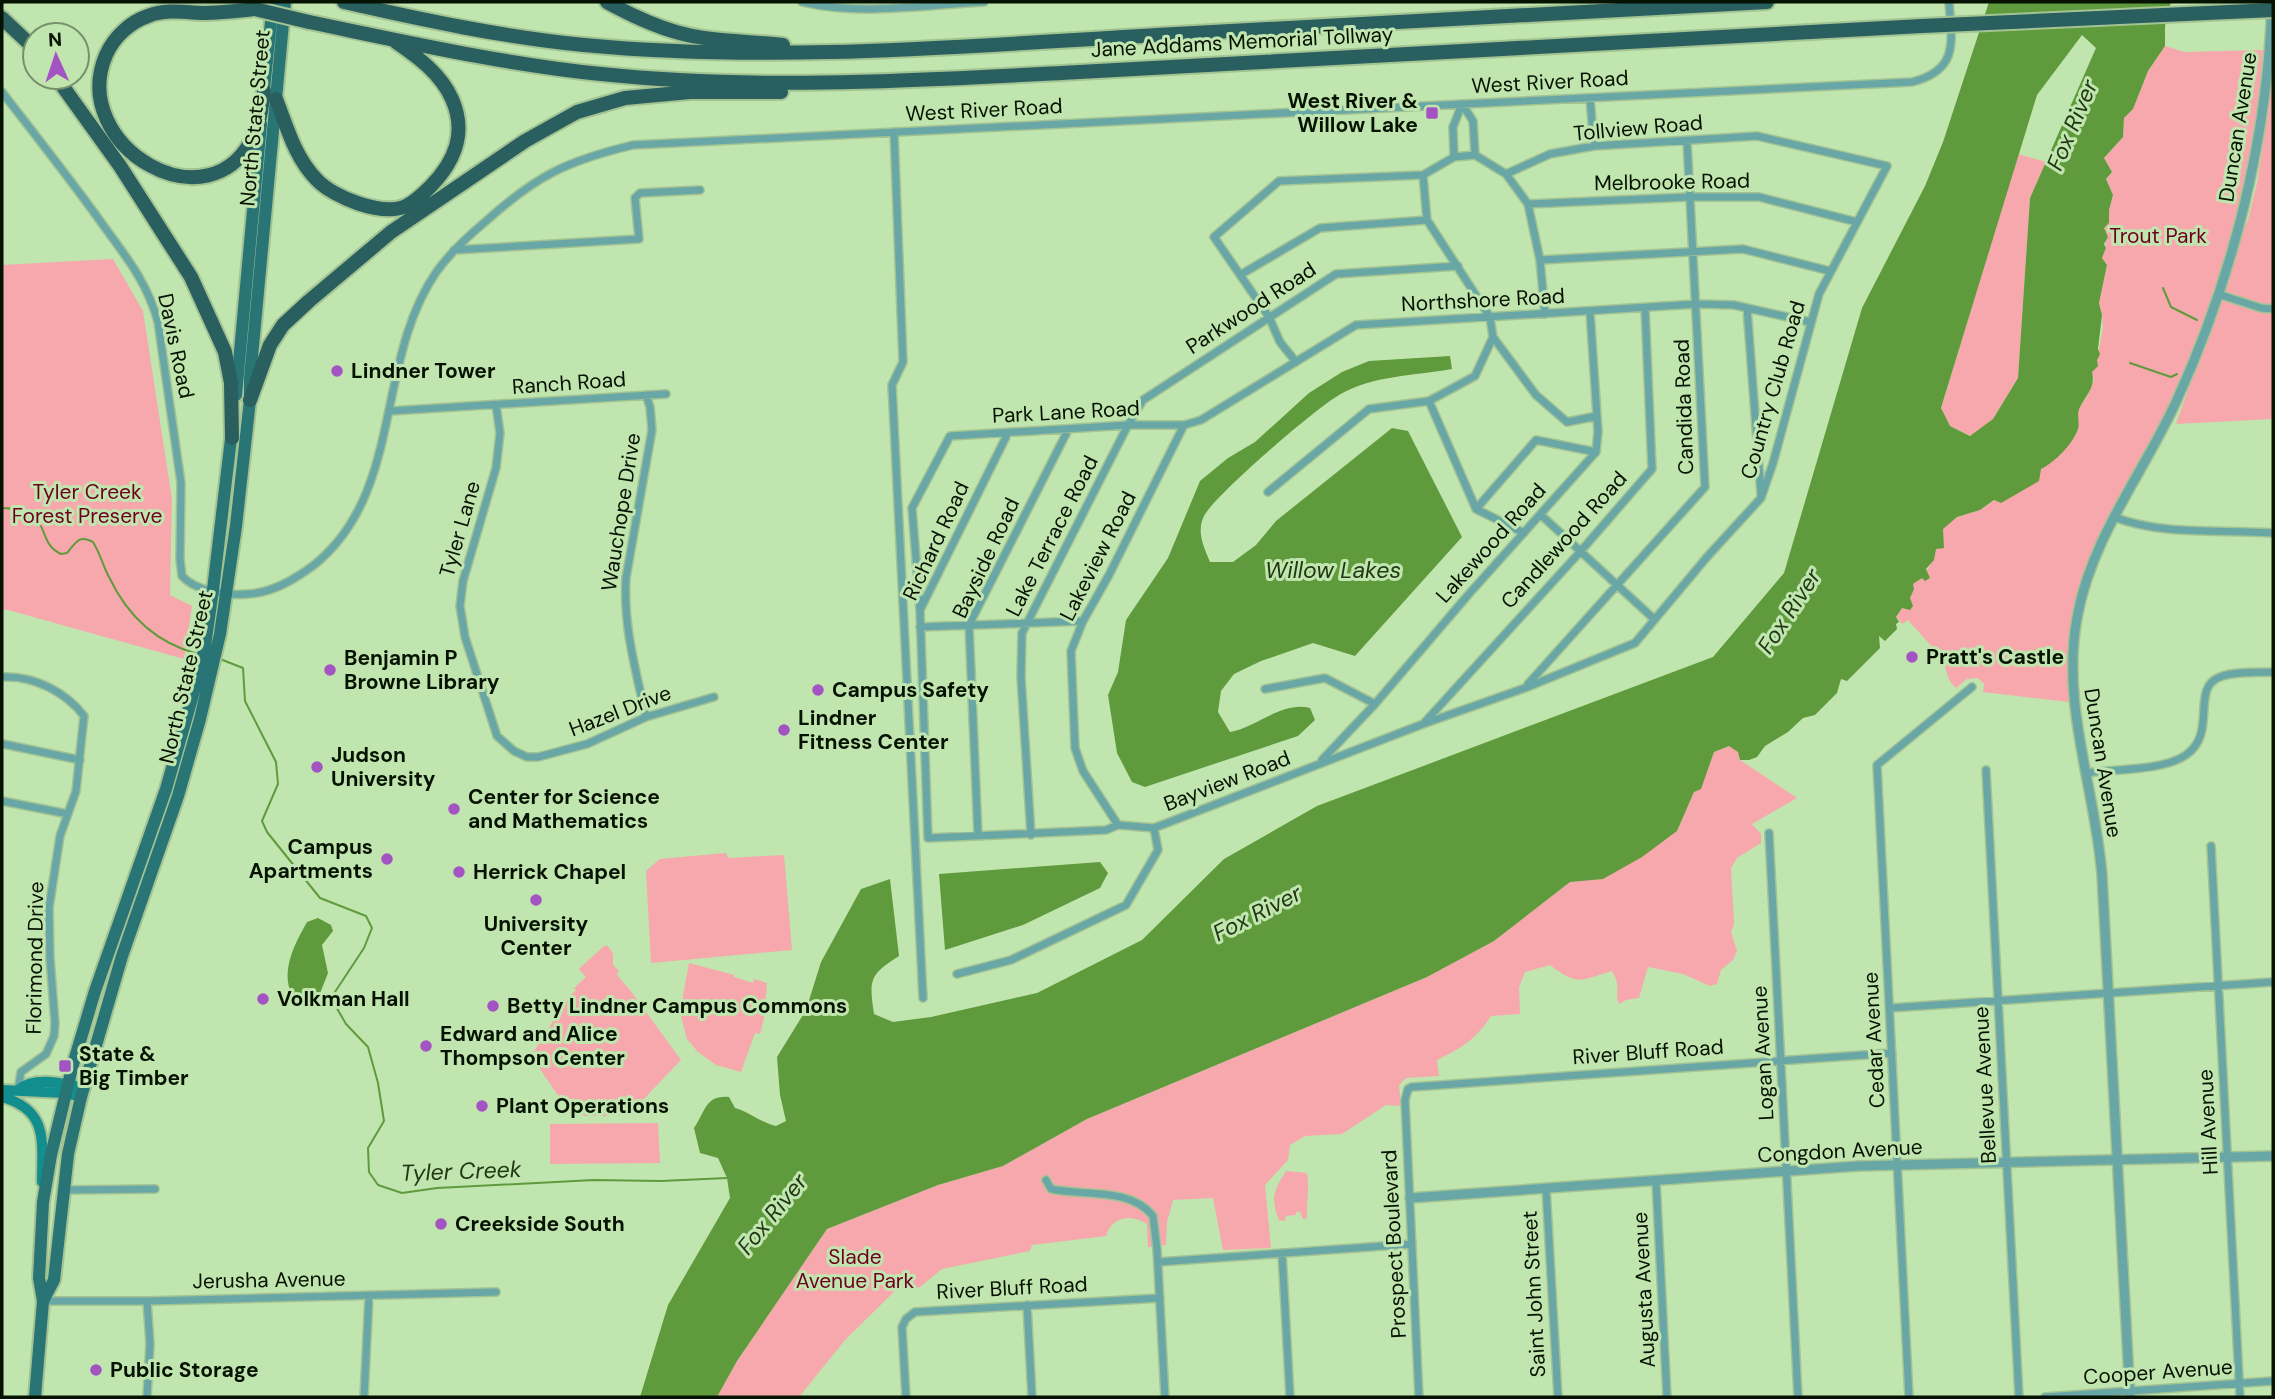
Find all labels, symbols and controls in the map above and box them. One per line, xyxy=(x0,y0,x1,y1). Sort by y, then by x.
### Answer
street label: Jane Addams Memorial Tollway xyxy=(1090,20,1394,64)
north arrow xyxy=(21,21,91,91)
text: N xyxy=(48,27,63,52)
street label: North State Street xyxy=(233,29,277,207)
street label: Duncan Avenue xyxy=(2212,50,2264,204)
street label: West River Road xyxy=(1471,64,1629,100)
water label: Fox River xyxy=(2040,74,2105,175)
place label: West River & Willow Lake xyxy=(1287,87,1418,139)
street label: West River Road xyxy=(905,92,1063,128)
marker: West River & Willow Lake xyxy=(1424,105,1440,121)
street label: Tollview Road xyxy=(1572,108,1704,148)
street label: Melbrooke Road xyxy=(1594,167,1750,197)
park label: Trout Park xyxy=(2109,222,2207,250)
street label: Parkwood Road xyxy=(1181,256,1321,360)
street label: Northshore Road xyxy=(1400,282,1566,318)
street label: Davis Road xyxy=(151,291,201,401)
street label: Country Club Road xyxy=(1734,298,1812,482)
street label: Candida Road xyxy=(1668,339,1700,475)
place label: Lindner Tower xyxy=(351,357,496,385)
marker: Lindner Tower xyxy=(329,363,345,379)
street label: Ranch Road xyxy=(511,365,627,401)
street label: Park Lane Road xyxy=(991,394,1141,430)
street label: Wauchope Drive xyxy=(595,431,647,593)
street label: Lake Terrace Road xyxy=(999,451,1105,621)
street label: Candlewood Road xyxy=(1495,465,1633,615)
street label: Richard Road xyxy=(896,477,976,605)
street label: Lakewood Road xyxy=(1430,477,1552,609)
park label: Tyler Creek Forest Preserve xyxy=(12,478,162,530)
street label: Tyler Lane xyxy=(433,478,487,580)
street label: Lakeview Road xyxy=(1053,486,1143,626)
street label: Bayside Road xyxy=(946,493,1026,623)
water label: Willow Lakes xyxy=(1265,555,1401,585)
water label: Fox River xyxy=(1750,561,1828,659)
street label: North State Street xyxy=(152,588,220,766)
place label: Pratt's Castle xyxy=(1926,643,2064,671)
place label: Benjamin P Browne Library xyxy=(344,644,500,696)
marker: Pratt's Castle xyxy=(1904,649,1920,665)
marker: Benjamin P Browne Library xyxy=(322,662,338,678)
place label: Campus Safety xyxy=(832,676,989,704)
street label: Hazel Drive xyxy=(565,679,675,743)
marker: Campus Safety xyxy=(810,682,826,698)
street label: Duncan Avenue xyxy=(2077,686,2129,840)
place label: Lindner Fitness Center xyxy=(798,704,949,756)
marker: Lindner Fitness Center xyxy=(776,722,792,738)
place label: Judson University xyxy=(331,741,436,793)
street label: Bayview Road xyxy=(1160,744,1294,818)
marker: Judson University xyxy=(309,759,325,775)
place label: Center for Science and Mathematics xyxy=(468,783,660,835)
marker: Center for Science and Mathematics xyxy=(446,801,462,817)
place label: Campus Apartments xyxy=(249,833,373,885)
marker: Campus Apartments xyxy=(379,851,395,867)
place label: Herrick Chapel xyxy=(473,858,626,886)
marker: Herrick Chapel xyxy=(451,864,467,880)
water label: Fox River xyxy=(1208,877,1308,948)
street label: Florimond Drive xyxy=(20,881,50,1035)
marker: University Center xyxy=(528,892,544,908)
place label: University Center xyxy=(484,910,589,962)
street label: Cedar Avenue xyxy=(1856,971,1892,1109)
place label: Volkman Hall xyxy=(277,985,410,1013)
street label: Logan Avenue xyxy=(1745,985,1781,1121)
marker: Volkman Hall xyxy=(255,991,271,1007)
place label: Betty Lindner Campus Commons xyxy=(507,992,847,1020)
marker: Betty Lindner Campus Commons xyxy=(485,998,501,1014)
street label: Bellevue Avenue xyxy=(1967,1006,2003,1164)
place label: Edward and Alice Thompson Center xyxy=(440,1020,625,1072)
street label: River Bluff Road xyxy=(1571,1033,1725,1071)
marker: Edward and Alice Thompson Center xyxy=(418,1038,434,1054)
place label: State & Big Timber xyxy=(79,1040,189,1092)
marker: State & Big Timber xyxy=(57,1058,73,1074)
street label: Hill Avenue xyxy=(2191,1068,2225,1175)
place label: Plant Operations xyxy=(496,1092,669,1120)
marker: Plant Operations xyxy=(474,1098,490,1114)
street label: Congdon Avenue xyxy=(1757,1133,1923,1169)
street label: Prospect Boulevard xyxy=(1375,1149,1413,1339)
water label: Tyler Creek xyxy=(400,1154,522,1188)
water label: Fox River xyxy=(730,1166,815,1261)
place label: Creekside South xyxy=(455,1210,625,1238)
street label: Saint John Street xyxy=(1516,1210,1552,1378)
street label: Augusta Avenue xyxy=(1626,1211,1662,1369)
marker: Creekside South xyxy=(433,1216,449,1232)
park label: Slade Avenue Park xyxy=(796,1243,915,1295)
street label: Jerusha Avenue xyxy=(192,1265,346,1295)
street label: River Bluff Road xyxy=(936,1270,1088,1306)
street label: Cooper Avenue xyxy=(2082,1353,2234,1391)
place label: Public Storage xyxy=(110,1356,259,1384)
marker: Public Storage xyxy=(88,1362,104,1378)

